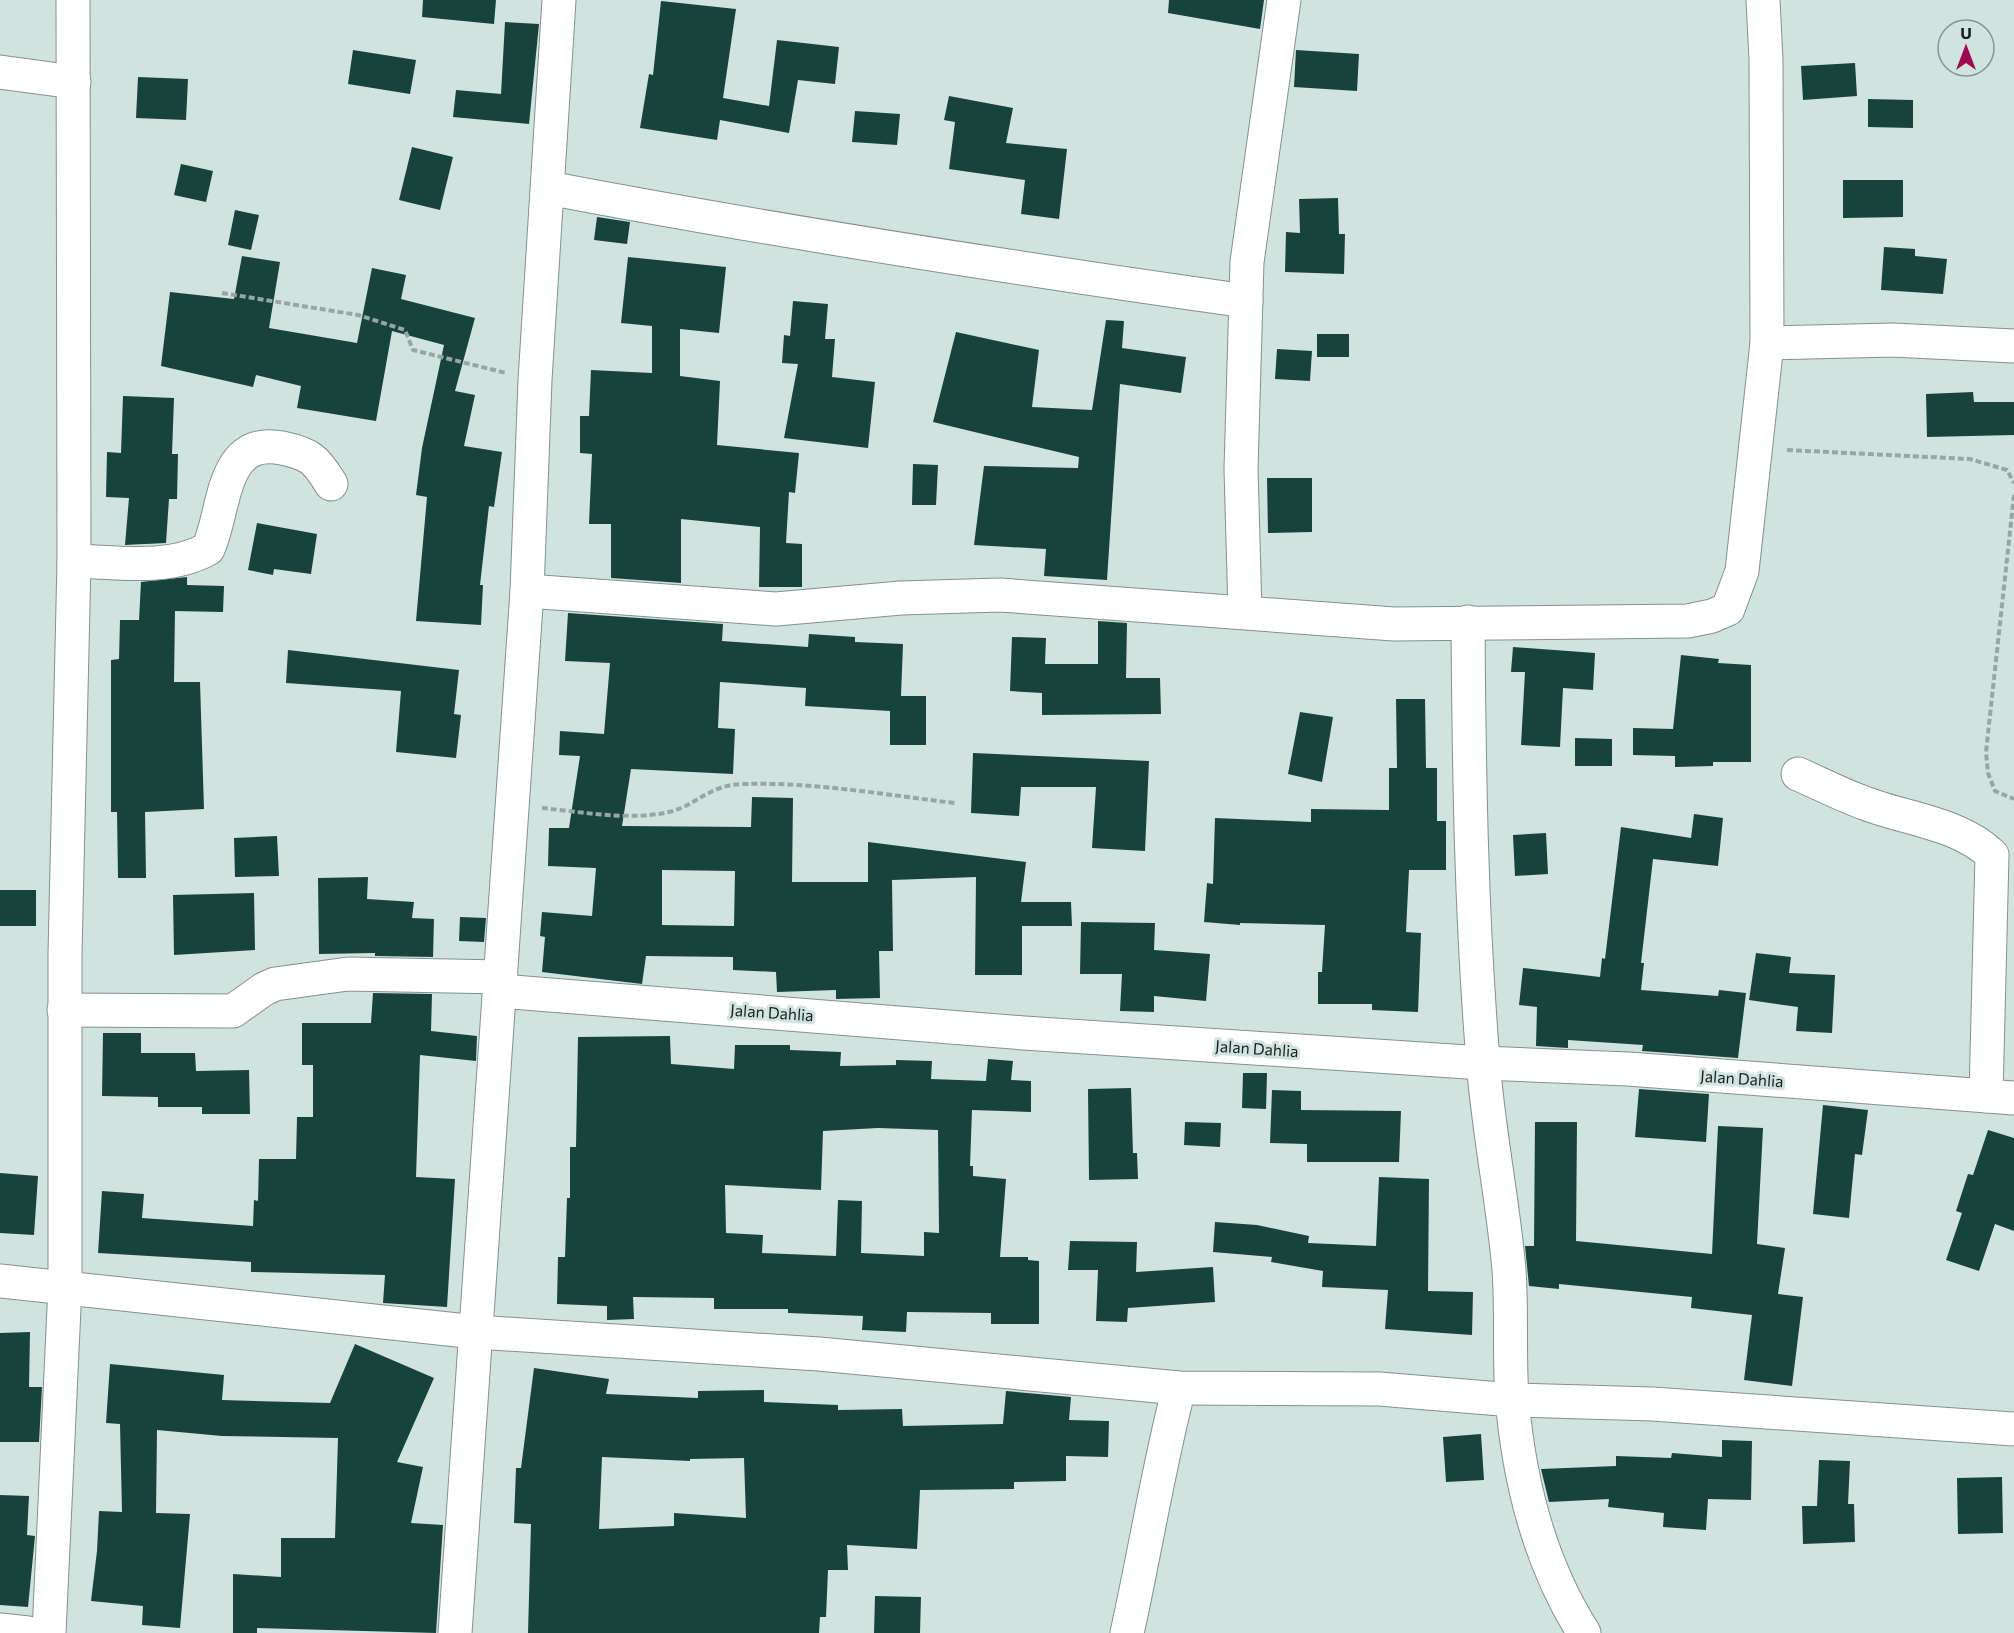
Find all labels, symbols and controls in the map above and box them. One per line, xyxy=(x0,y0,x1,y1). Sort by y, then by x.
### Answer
north arrow xyxy=(1936,18,1996,78)
text: U xyxy=(1960,23,1972,42)
street label: Jalan Dahlia xyxy=(730,1000,814,1024)
street label: Jalan Dahlia xyxy=(1215,1036,1299,1060)
street label: Jalan Dahlia xyxy=(1700,1066,1784,1090)

